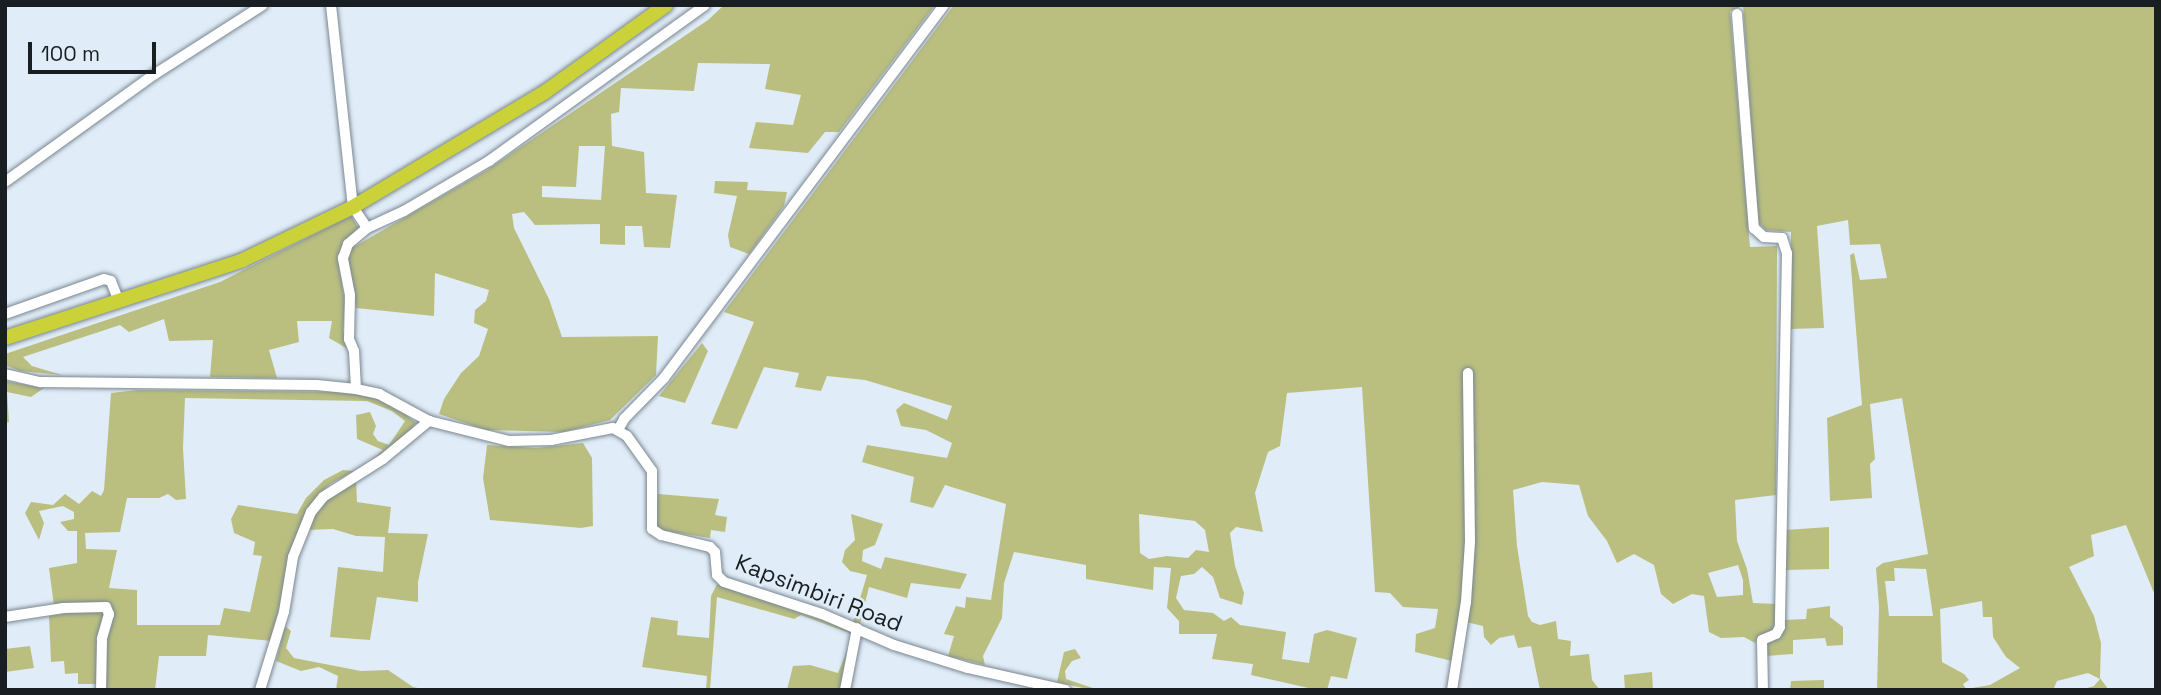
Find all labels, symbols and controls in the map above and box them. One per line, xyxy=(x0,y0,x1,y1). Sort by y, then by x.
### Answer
scale bar xyxy=(32,28,159,72)
text: 100 m xyxy=(41,40,100,67)
street label: Kapsimbiri Road xyxy=(732,548,906,638)

